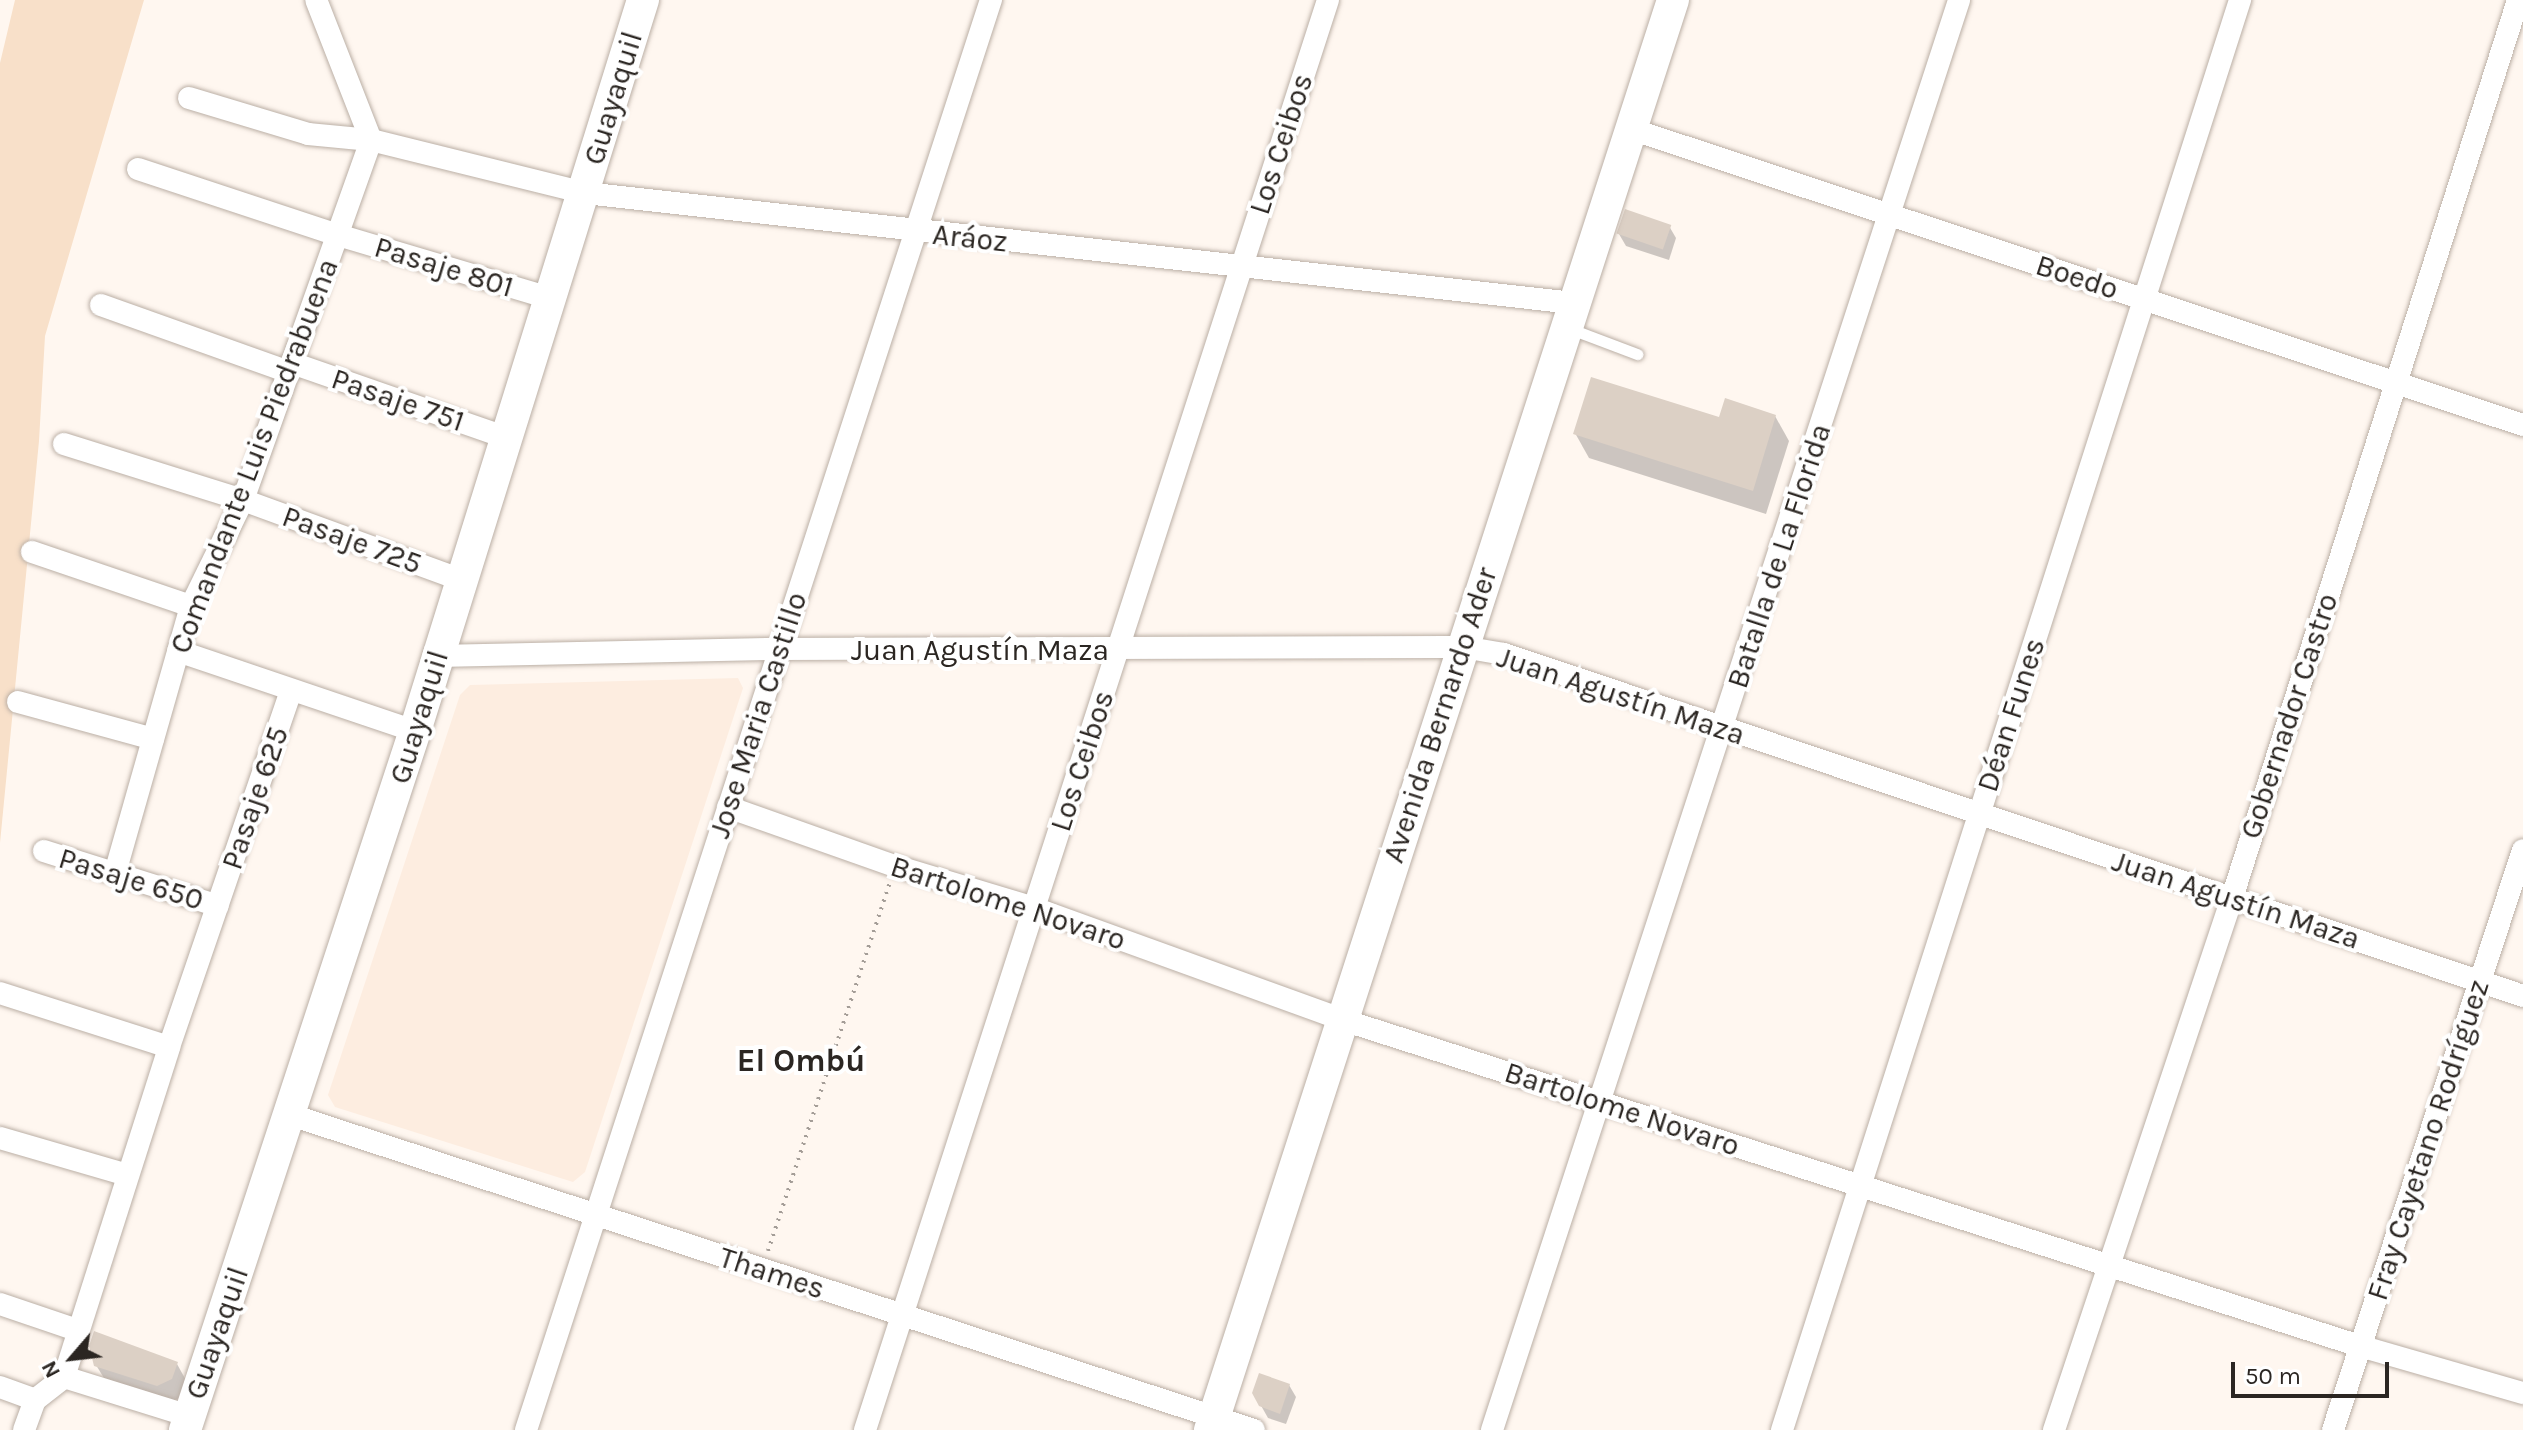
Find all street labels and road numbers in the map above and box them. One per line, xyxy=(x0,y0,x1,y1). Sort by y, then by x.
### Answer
street label: Guayaquil xyxy=(576,27,650,169)
street label: Los Ceibos xyxy=(1241,69,1321,219)
street label: Aráoz xyxy=(931,216,1009,260)
street label: Pasaje 801 xyxy=(370,229,518,305)
street label: Boedo xyxy=(2031,247,2123,307)
street label: Comandante Luis Piedrabuena xyxy=(162,254,346,658)
street label: Pasaje 751 xyxy=(327,360,469,440)
street label: Batalla de La Florida xyxy=(1719,419,1839,693)
street label: Pasaje 725 xyxy=(277,498,427,582)
street label: Avenida Bernardo Ader xyxy=(1375,563,1505,867)
street label: Jose Maria Castillo xyxy=(701,588,815,842)
street label: Gobernador Castro xyxy=(2232,589,2346,843)
street label: Juan Agustín Maza xyxy=(851,632,1109,668)
street label: Déan Funes xyxy=(1969,634,2053,796)
street label: Juan Agustín Maza xyxy=(1493,639,1749,753)
street label: Guayaquil xyxy=(382,646,456,788)
street label: Los Ceibos xyxy=(1042,686,1122,836)
street label: Pasaje 625 xyxy=(214,722,296,874)
street label: Pasaje 650 xyxy=(54,840,208,918)
street label: Juan Agustín Maza xyxy=(2108,843,2364,957)
street label: Bartolome Novaro xyxy=(886,848,1130,958)
street label: Fray Cayetano Rodríguez xyxy=(2359,975,2497,1305)
street label: Bartolome Novaro xyxy=(1500,1054,1744,1164)
street label: Thames xyxy=(715,1239,829,1307)
street label: Guayaquil xyxy=(178,1262,256,1404)

